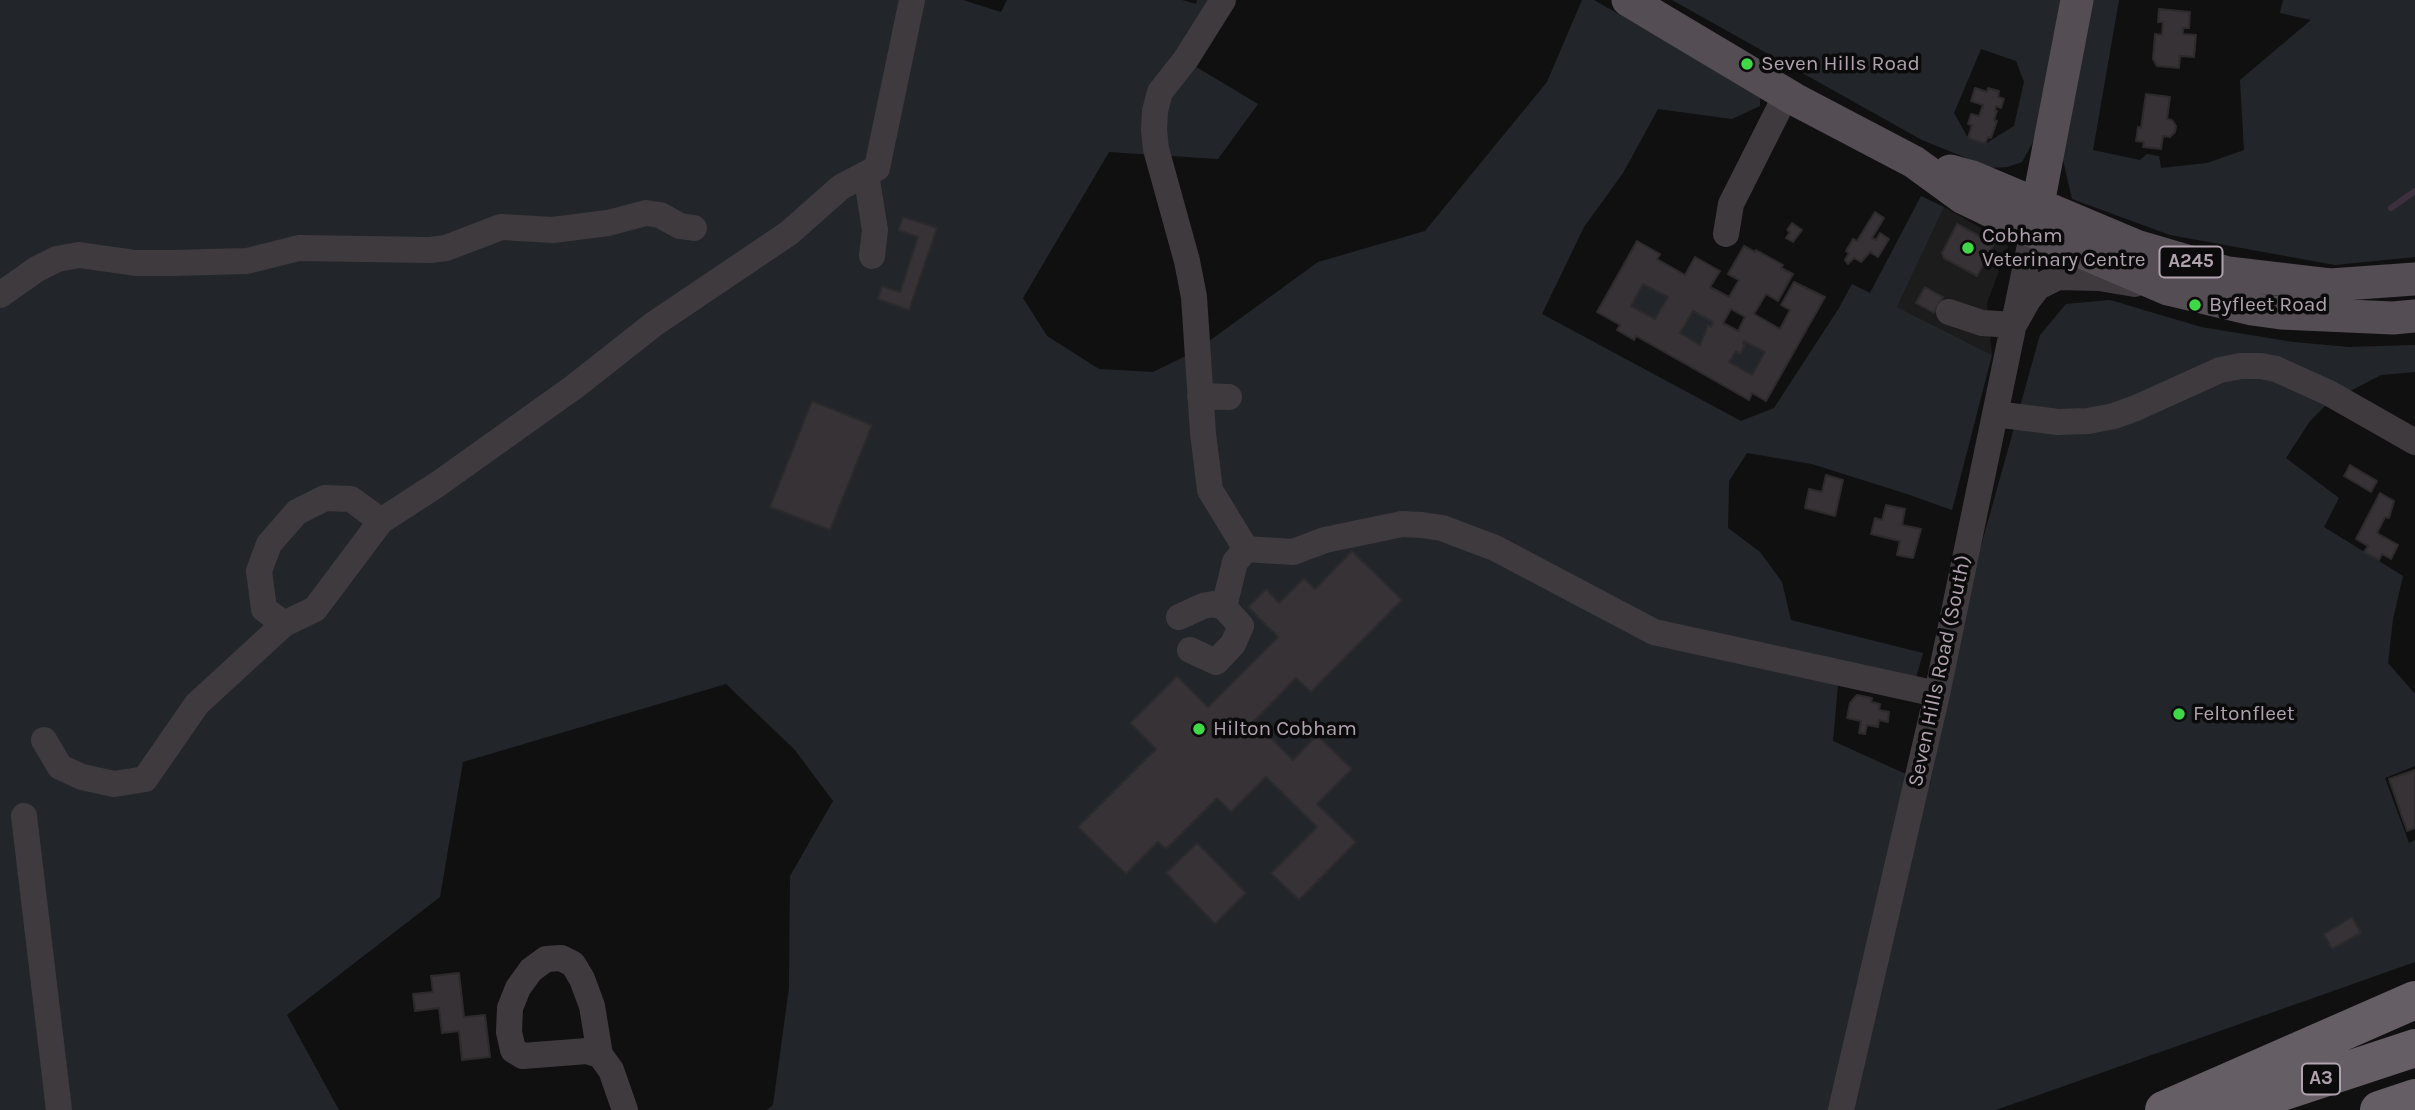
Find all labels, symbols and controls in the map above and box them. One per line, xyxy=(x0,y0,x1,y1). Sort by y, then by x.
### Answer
place label: Seven Hills Road xyxy=(1761,51,1920,77)
marker: Seven Hills Road xyxy=(1739,56,1755,72)
place label: Cobham Veterinary Centre xyxy=(1982,223,2146,273)
marker: Cobham Veterinary Centre xyxy=(1960,240,1976,256)
road number: A245 xyxy=(2160,246,2222,278)
place label: Byfleet Road xyxy=(2209,292,2328,318)
marker: Byfleet Road xyxy=(2187,297,2203,313)
street label: Seven Hills Road (South) xyxy=(1903,553,1977,789)
place label: Feltonfleet xyxy=(2193,701,2295,727)
marker: Feltonfleet xyxy=(2171,706,2187,722)
place label: Hilton Cobham xyxy=(1213,716,1357,742)
marker: Hilton Cobham xyxy=(1191,721,1207,737)
road number: A3 xyxy=(2302,1064,2340,1094)

